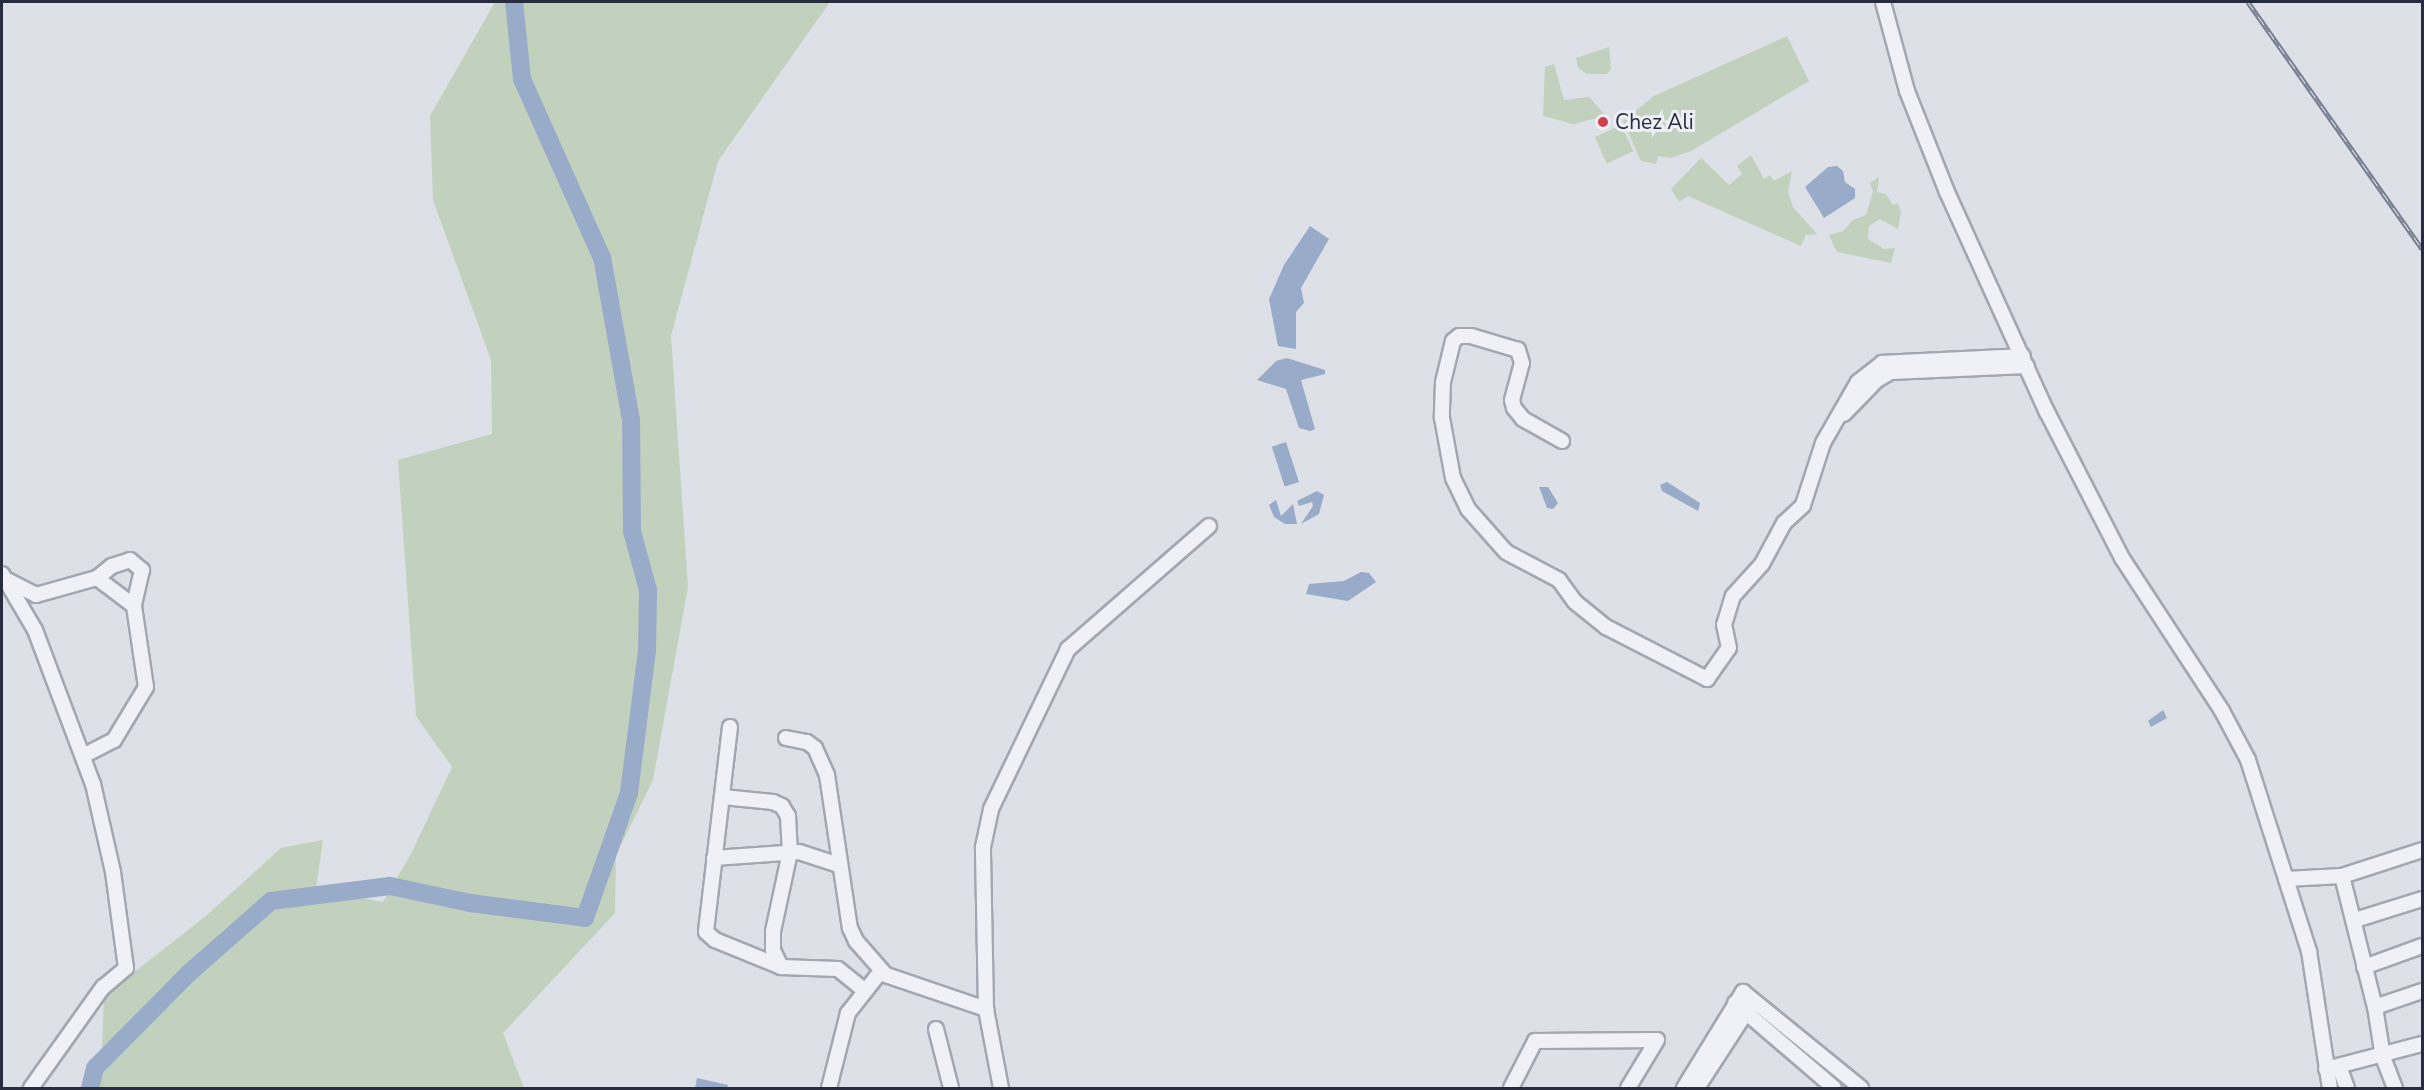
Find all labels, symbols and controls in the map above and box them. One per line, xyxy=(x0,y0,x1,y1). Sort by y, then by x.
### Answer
place label: Chez Ali xyxy=(1615,109,1694,135)
marker: Chez Ali xyxy=(1596,115,1610,129)

